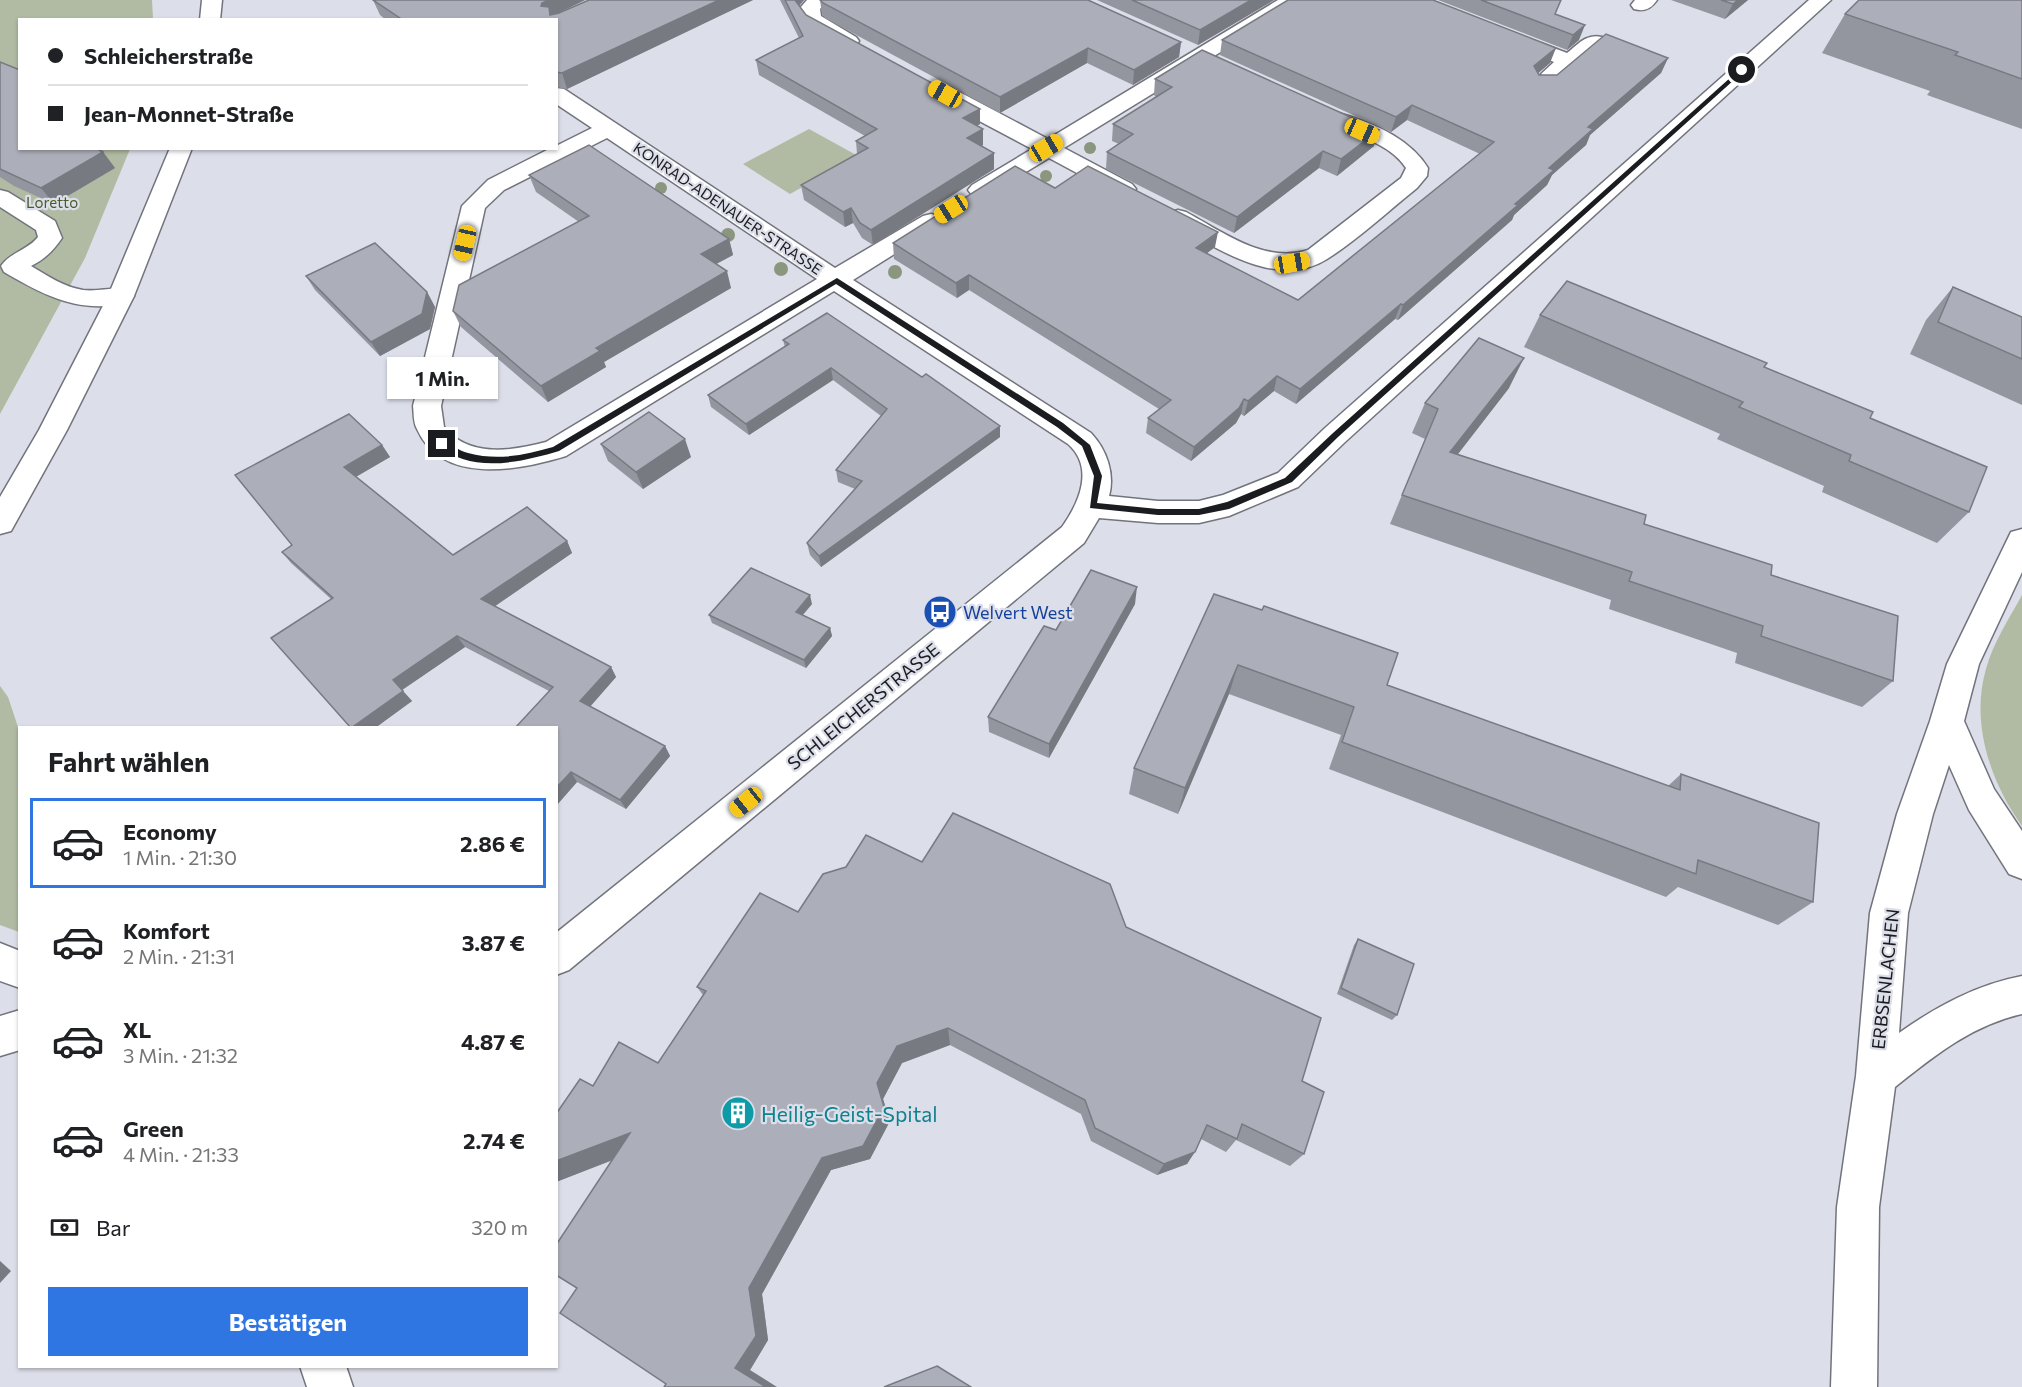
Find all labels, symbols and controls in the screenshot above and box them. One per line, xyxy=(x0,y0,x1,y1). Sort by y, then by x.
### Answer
text: Schleicherstraße xyxy=(84,42,253,69)
route start xyxy=(1728,56,1755,83)
car xyxy=(925,77,965,111)
text: Jean-Monnet-Straße xyxy=(84,100,294,127)
car xyxy=(1342,115,1382,147)
car xyxy=(1026,131,1066,165)
street label: KONRAD-ADENAUER-STRASSE xyxy=(630,138,826,278)
car xyxy=(931,192,971,226)
park label: Loretto xyxy=(26,193,78,211)
car xyxy=(452,223,478,263)
car xyxy=(1273,251,1311,275)
callout: 1 Min. xyxy=(386,357,498,399)
text: 1 Min. xyxy=(415,366,470,390)
route end xyxy=(428,430,455,457)
bus stop icon: Welvert West xyxy=(922,594,958,630)
place label: Welvert West xyxy=(963,601,1073,623)
street label: SCHLEICHERSTRASSE xyxy=(783,638,943,774)
text: Fahrt wählen xyxy=(48,745,210,778)
car xyxy=(726,784,766,820)
icon: car xyxy=(51,816,105,870)
text: Economy xyxy=(123,818,217,845)
text: 2.86 € xyxy=(460,830,525,857)
text: 1 Min. · 21:30 xyxy=(123,845,237,869)
street label: ERBSENLACHEN xyxy=(1867,908,1903,1050)
icon: car xyxy=(51,915,105,969)
text: Komfort xyxy=(123,917,210,944)
text: 3.87 € xyxy=(462,929,525,956)
text: 2 Min. · 21:31 xyxy=(123,944,235,968)
icon: car xyxy=(51,1014,105,1068)
text: XL xyxy=(123,1016,151,1043)
text: 4.87 € xyxy=(461,1028,525,1055)
text: 3 Min. · 21:32 xyxy=(123,1043,238,1067)
building icon: Heilig-Geist-Spital xyxy=(720,1095,756,1131)
place label: Heilig-Geist-Spital xyxy=(761,1101,938,1126)
icon: car xyxy=(51,1113,105,1167)
text: Green xyxy=(123,1115,184,1142)
text: 2.74 € xyxy=(463,1127,525,1154)
text: 4 Min. · 21:33 xyxy=(123,1142,239,1166)
icon: cash xyxy=(48,1211,81,1244)
text: Bar xyxy=(96,1214,131,1241)
text: 320 m xyxy=(471,1215,528,1239)
button: Bestätigen xyxy=(48,1287,528,1356)

